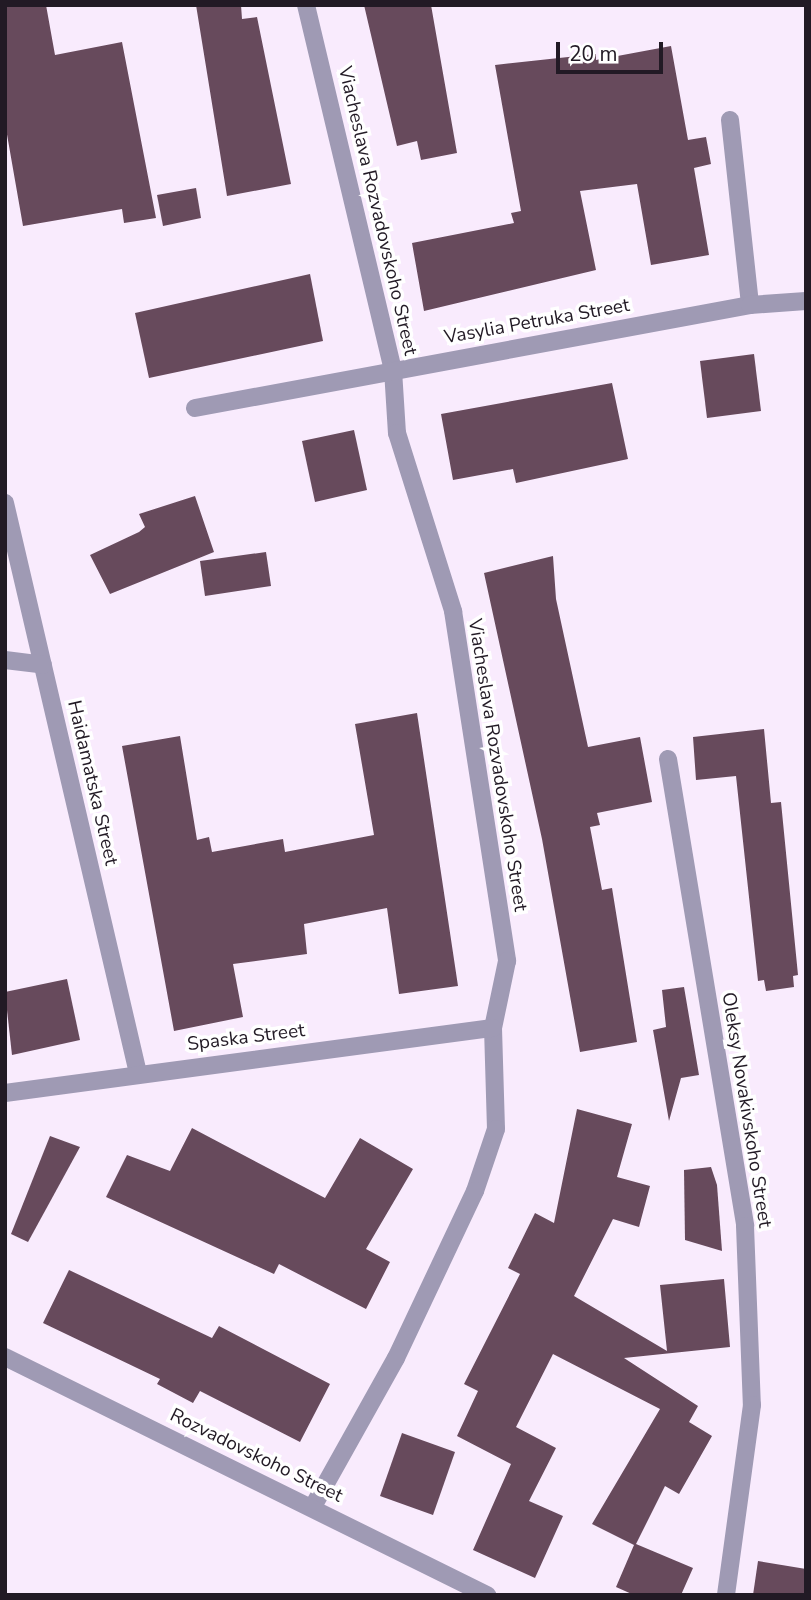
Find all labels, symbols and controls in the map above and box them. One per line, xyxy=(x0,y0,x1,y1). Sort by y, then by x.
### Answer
scale bar xyxy=(559,28,666,72)
text: 20 m xyxy=(569,40,618,68)
street label: Viacheslava Rozvadovskoho Street xyxy=(333,64,421,358)
street label: Vasylia Petruka Street xyxy=(443,294,631,350)
street label: Viacheslava Rozvadovskoho Street xyxy=(463,617,531,913)
street label: Haidamatska Street xyxy=(62,698,122,868)
street label: Oleksy Novakivskoho Street xyxy=(716,991,776,1229)
street label: Spaska Street xyxy=(186,1019,306,1057)
street label: Rozvadovskoho Street xyxy=(166,1404,346,1508)

